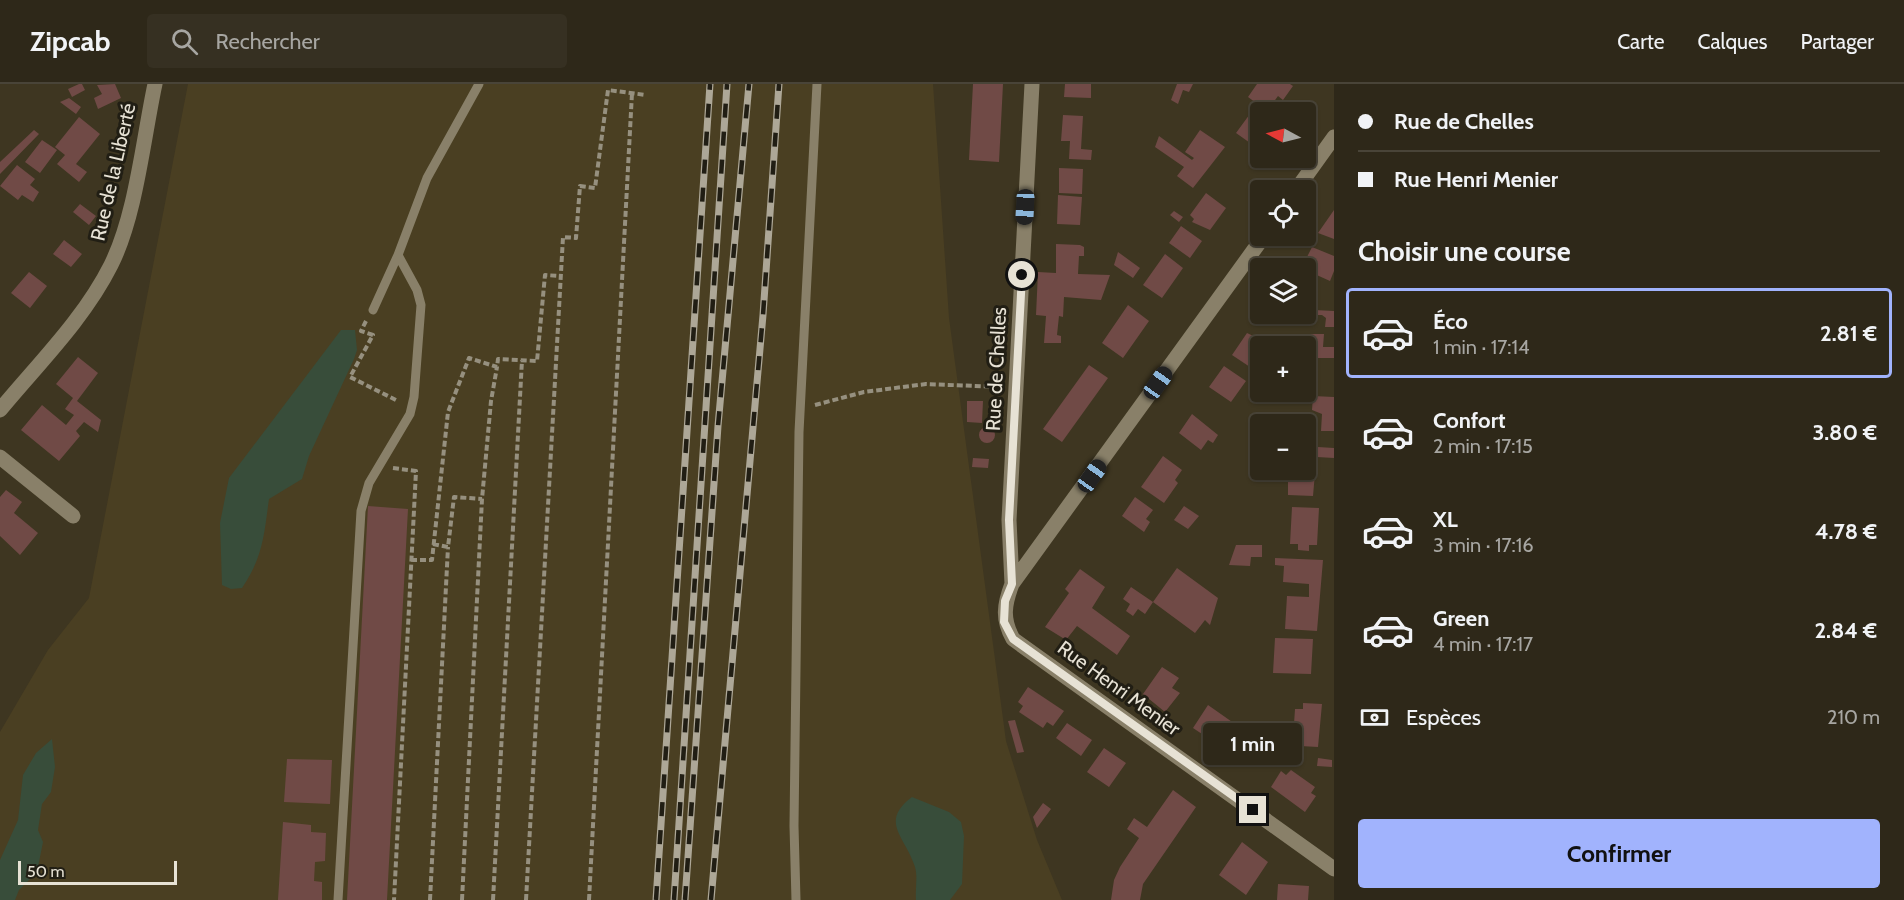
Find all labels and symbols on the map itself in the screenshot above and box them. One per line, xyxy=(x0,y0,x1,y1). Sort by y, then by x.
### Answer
street label: Rue de la Liberté xyxy=(86,101,140,243)
north arrow xyxy=(1250,102,1316,168)
car xyxy=(1015,189,1035,225)
route start xyxy=(1008,261,1035,288)
street label: Rue de Chelles xyxy=(981,306,1011,432)
car xyxy=(1140,363,1176,403)
car xyxy=(1074,456,1110,496)
street label: Rue Henri Menier xyxy=(1053,636,1185,741)
callout: 1 min xyxy=(1204,723,1302,765)
route end xyxy=(1239,796,1266,823)
scale bar xyxy=(18,858,177,886)

